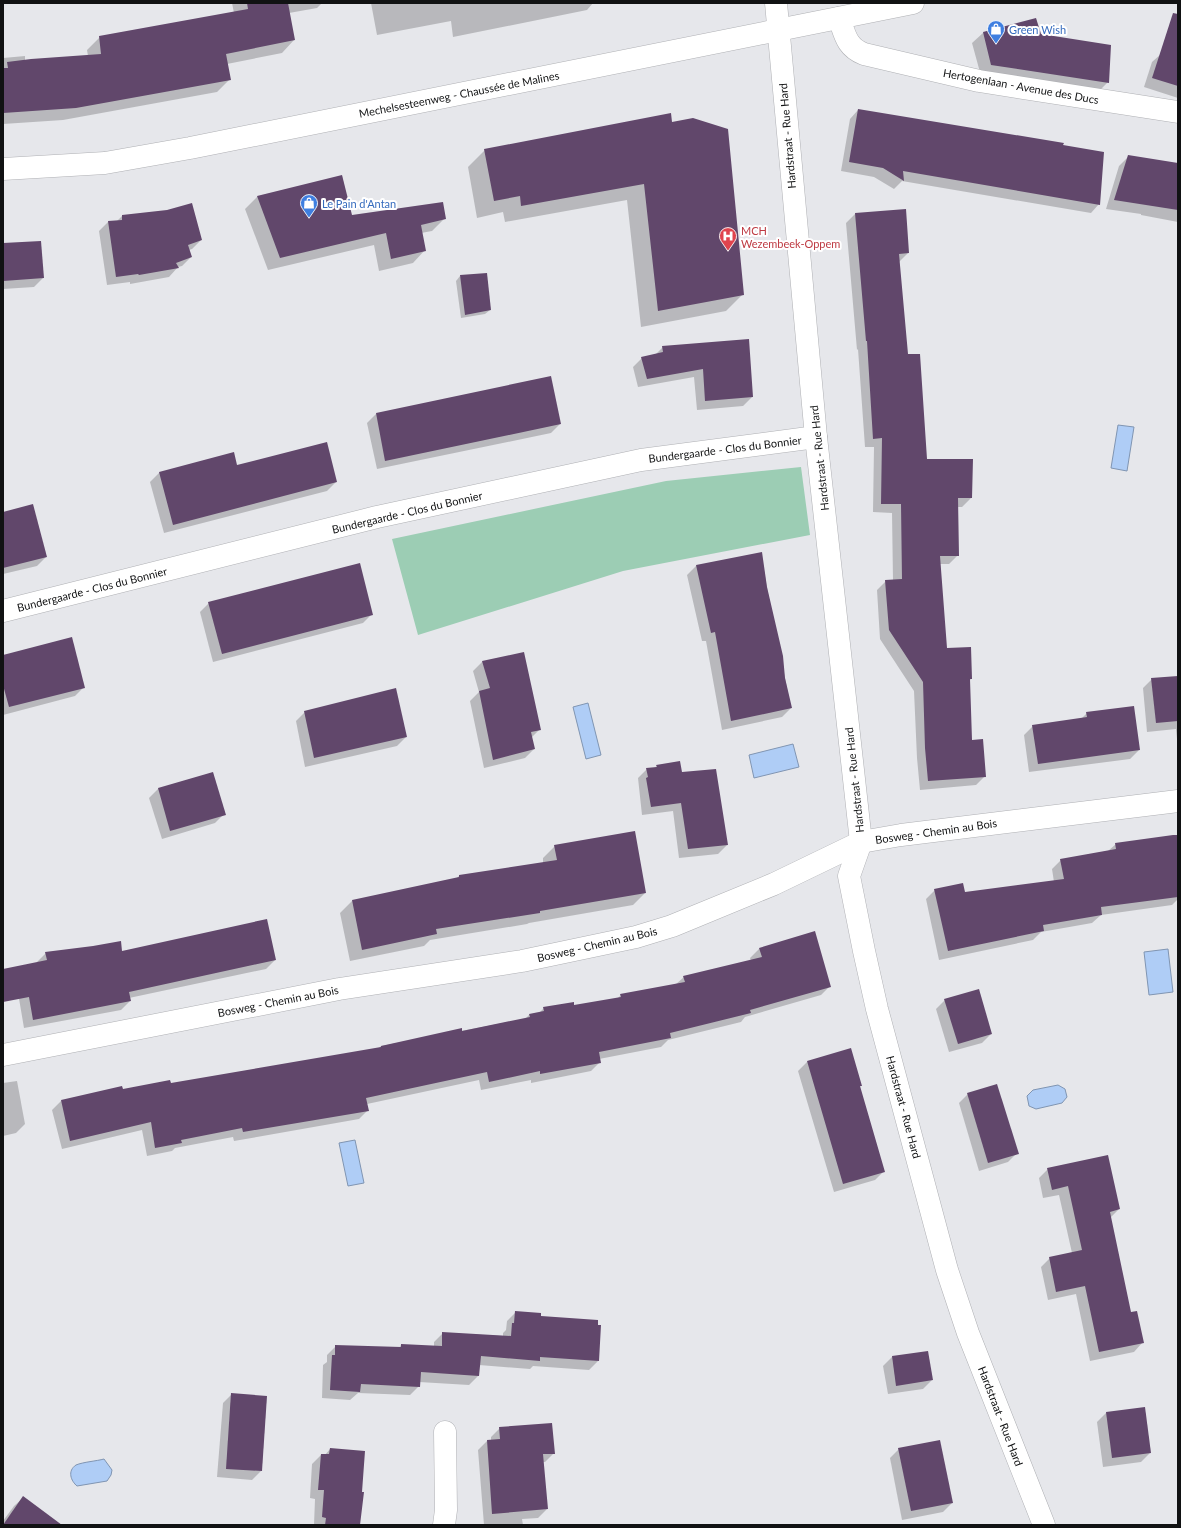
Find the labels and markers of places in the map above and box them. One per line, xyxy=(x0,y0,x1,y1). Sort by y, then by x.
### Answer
shop icon: Green Wish xyxy=(986,19,1006,44)
place label: Green Wish xyxy=(1009,23,1066,36)
shop icon: Le Pain d'Antan xyxy=(299,193,319,218)
place label: Le Pain d'Antan xyxy=(322,197,396,210)
place label: MCH Wezembeek-Oppem xyxy=(741,224,840,250)
hospital icon: MCH Wezembeek-Oppem xyxy=(718,226,738,251)

